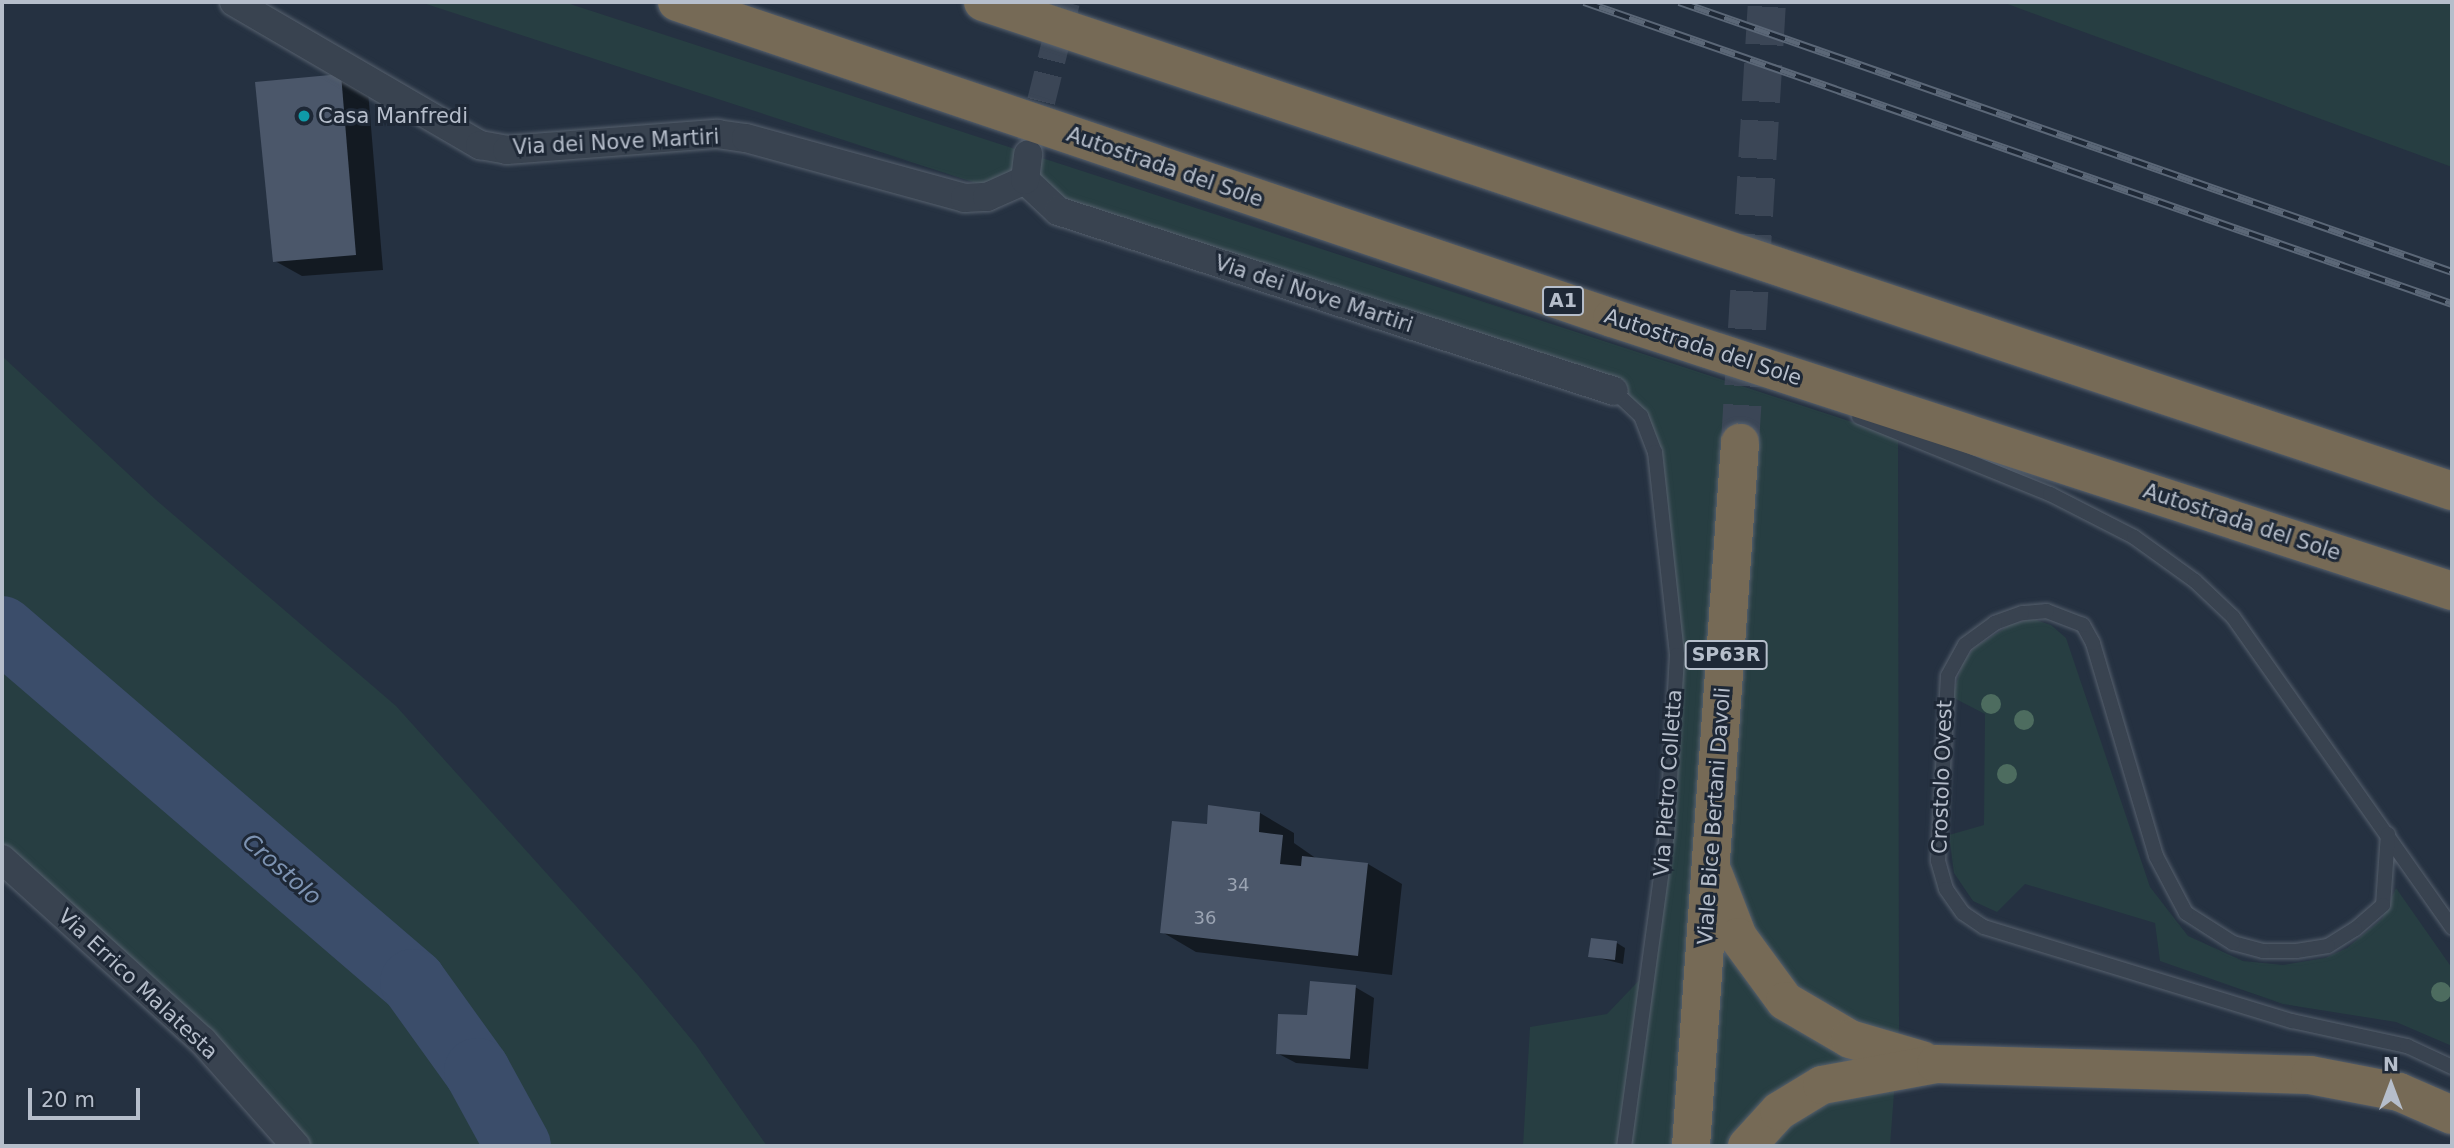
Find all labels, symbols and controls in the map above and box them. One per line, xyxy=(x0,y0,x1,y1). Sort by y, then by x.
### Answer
place label: Casa Manfredi xyxy=(318,103,468,129)
marker: Casa Manfredi xyxy=(296,108,312,124)
street label: Autostrada del Sole xyxy=(1064,122,1266,212)
street label: Via dei Nove Martiri xyxy=(512,124,720,160)
street label: Via dei Nove Martiri xyxy=(1212,250,1416,338)
road number: A1 xyxy=(1542,286,1584,316)
street label: Autostrada del Sole xyxy=(1601,303,1805,391)
street label: Autostrada del Sole xyxy=(2140,478,2344,566)
road number: SP63R xyxy=(1684,640,1768,670)
street label: Viale Bice Bertani Davoli xyxy=(1692,686,1736,946)
street label: Via Pietro Colletta xyxy=(1649,689,1687,877)
street label: Crostolo Ovest xyxy=(1927,700,1957,854)
water label: Crostolo xyxy=(237,827,327,911)
house number: 34 xyxy=(1227,874,1249,896)
street label: Via Errico Malatesta xyxy=(53,903,223,1065)
house number: 36 xyxy=(1194,907,1216,929)
north arrow xyxy=(2356,1050,2426,1120)
text: N xyxy=(2383,1053,2399,1075)
scale bar xyxy=(32,1074,144,1118)
text: 20 m xyxy=(41,1088,95,1112)

